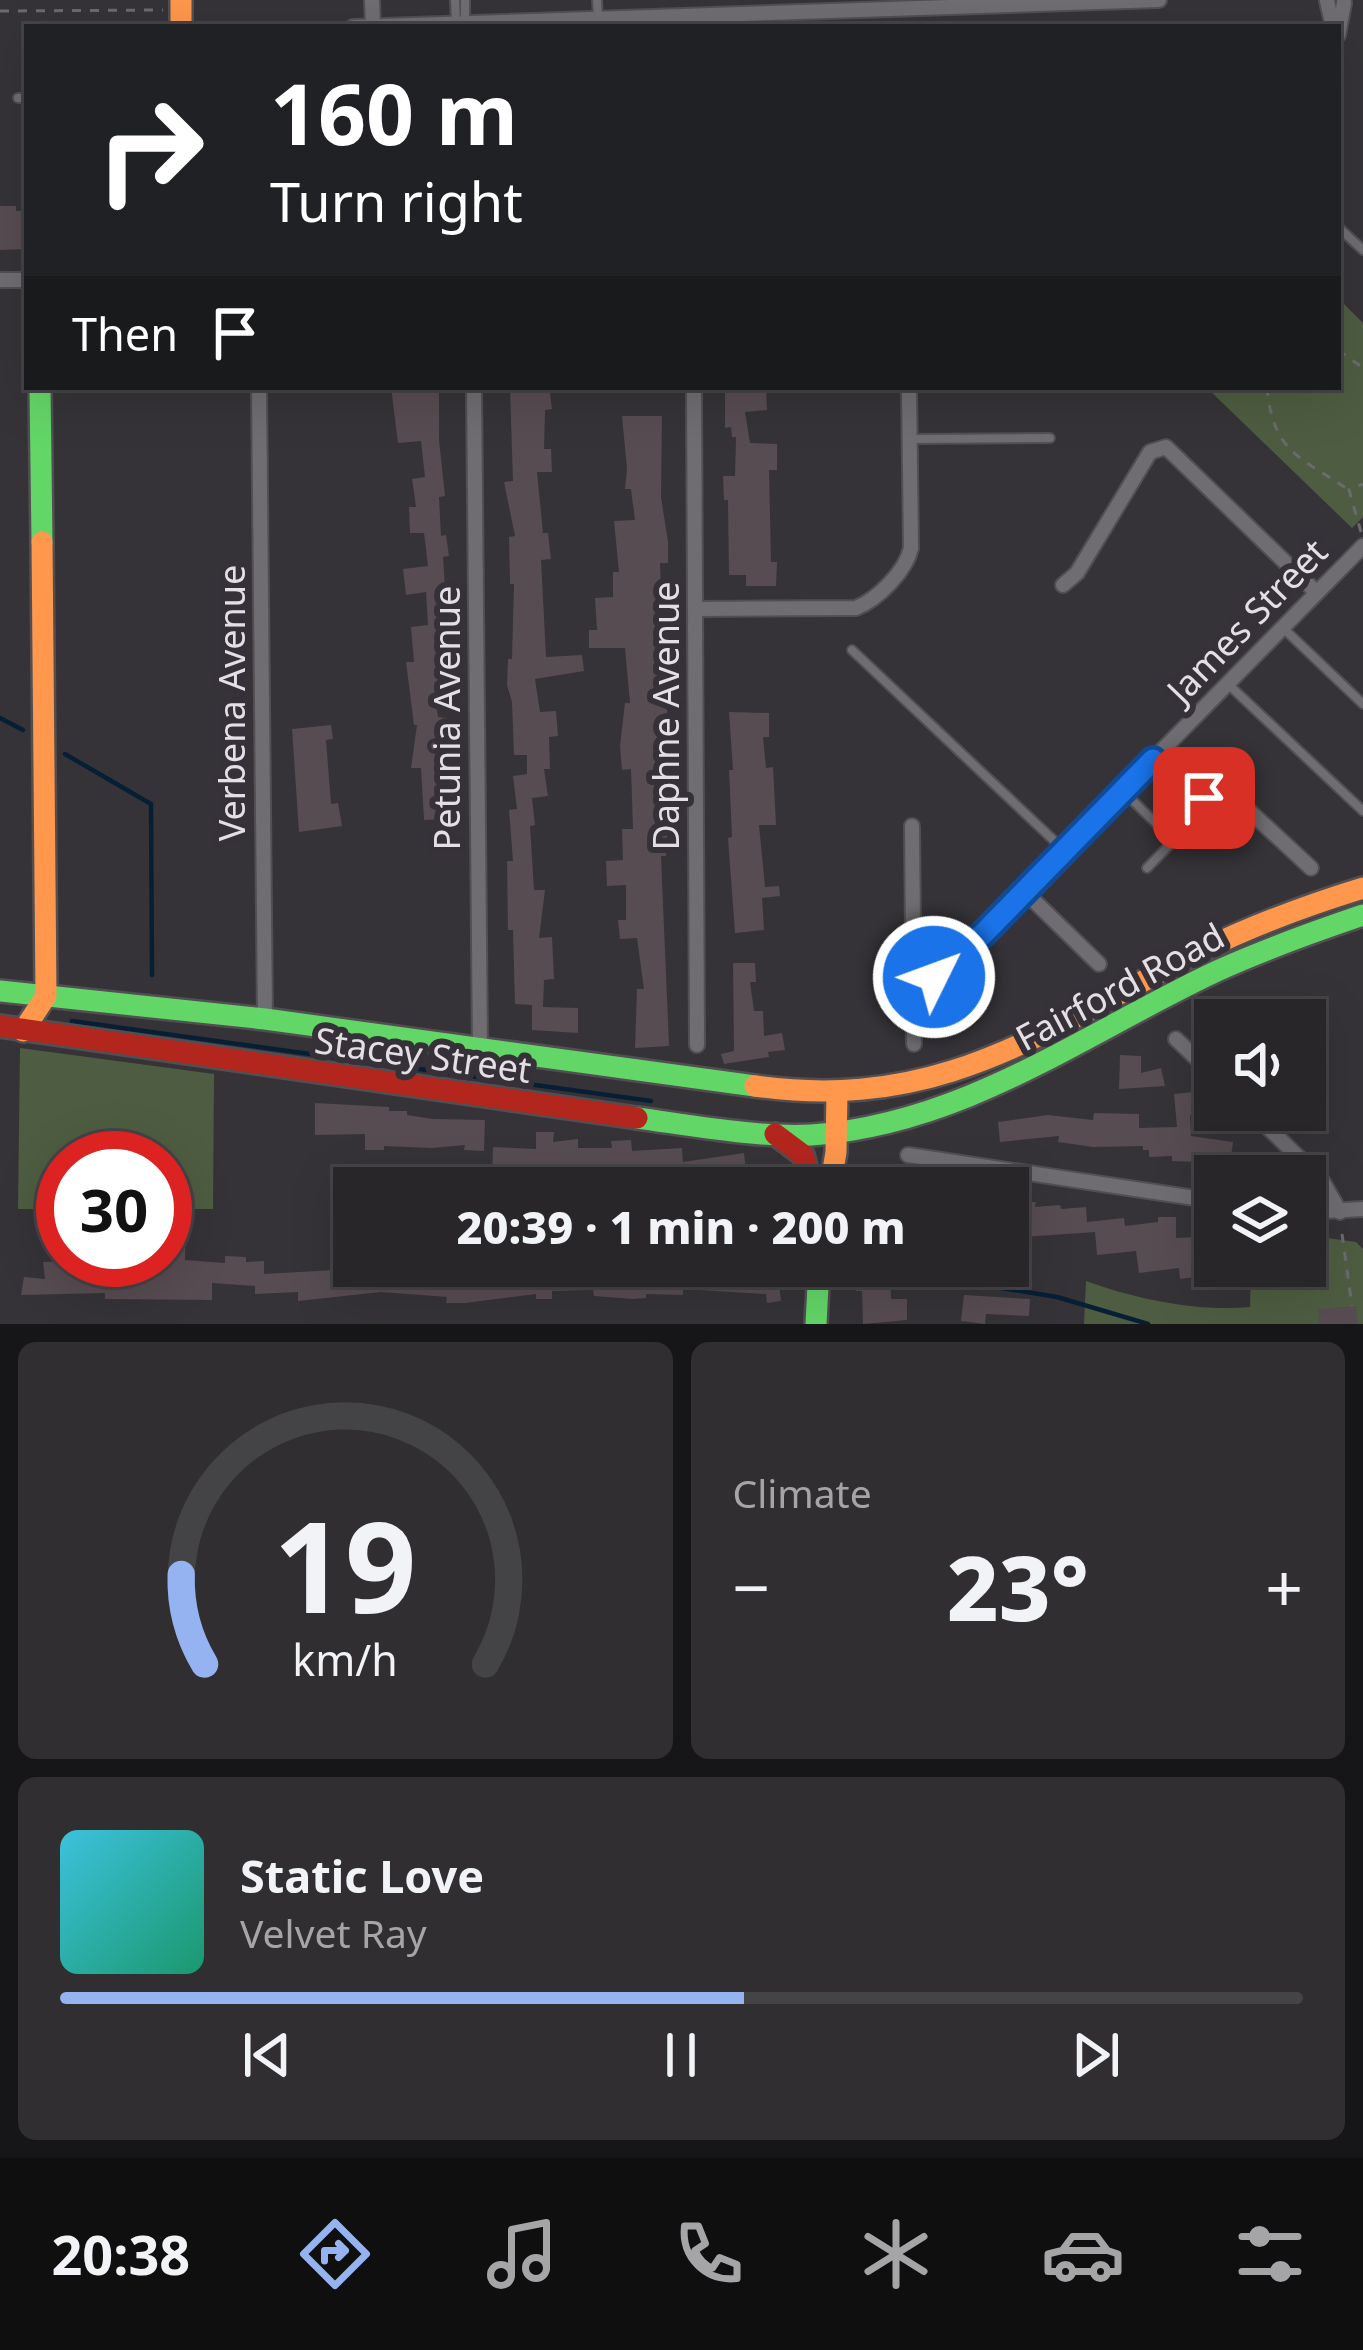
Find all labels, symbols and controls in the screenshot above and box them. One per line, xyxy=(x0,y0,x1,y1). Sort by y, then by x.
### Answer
text: 160 m xyxy=(270,55,518,170)
icon: right xyxy=(72,72,228,228)
text: Turn right xyxy=(270,164,523,238)
icon: arrive xyxy=(202,300,268,366)
text: Then xyxy=(72,303,178,364)
street label: James Street xyxy=(1154,528,1338,716)
street label: Verbena Avenue xyxy=(207,565,256,841)
street label: Daphne Avenue xyxy=(641,581,690,851)
street label: Petunia Avenue xyxy=(422,586,471,850)
pin xyxy=(1153,747,1255,849)
icon: arrive xyxy=(1171,765,1237,831)
street label: Fairford Road xyxy=(1007,911,1233,1062)
position arrow xyxy=(871,914,997,1040)
map controls xyxy=(1194,999,1326,1287)
button: sound xyxy=(1194,999,1326,1131)
street label: Stacey Street xyxy=(312,1015,534,1094)
speed limit sign: 30 xyxy=(36,1131,192,1287)
button: layers xyxy=(1194,1155,1326,1287)
text: 20:39 · 1 min · 200 m xyxy=(456,1196,906,1257)
text: Climate xyxy=(733,1466,872,1519)
text: 19 xyxy=(274,1480,417,1650)
text: 23° xyxy=(947,1525,1089,1647)
text: − xyxy=(733,1541,770,1631)
text: + xyxy=(1265,1541,1303,1631)
text: km/h xyxy=(293,1629,398,1688)
text: Static Love xyxy=(240,1845,484,1906)
text: Velvet Ray xyxy=(240,1906,427,1959)
icon: previous xyxy=(234,2022,300,2088)
icon: pause xyxy=(648,2022,714,2088)
icon: next xyxy=(1063,2022,1129,2088)
icon: directions xyxy=(293,2212,377,2296)
icon: music xyxy=(480,2212,564,2296)
icon: phone xyxy=(667,2212,751,2296)
icon: climate xyxy=(854,2212,938,2296)
icon: car xyxy=(1041,2212,1125,2296)
icon: filters xyxy=(1228,2212,1312,2296)
text: 20:38 xyxy=(51,2217,190,2291)

